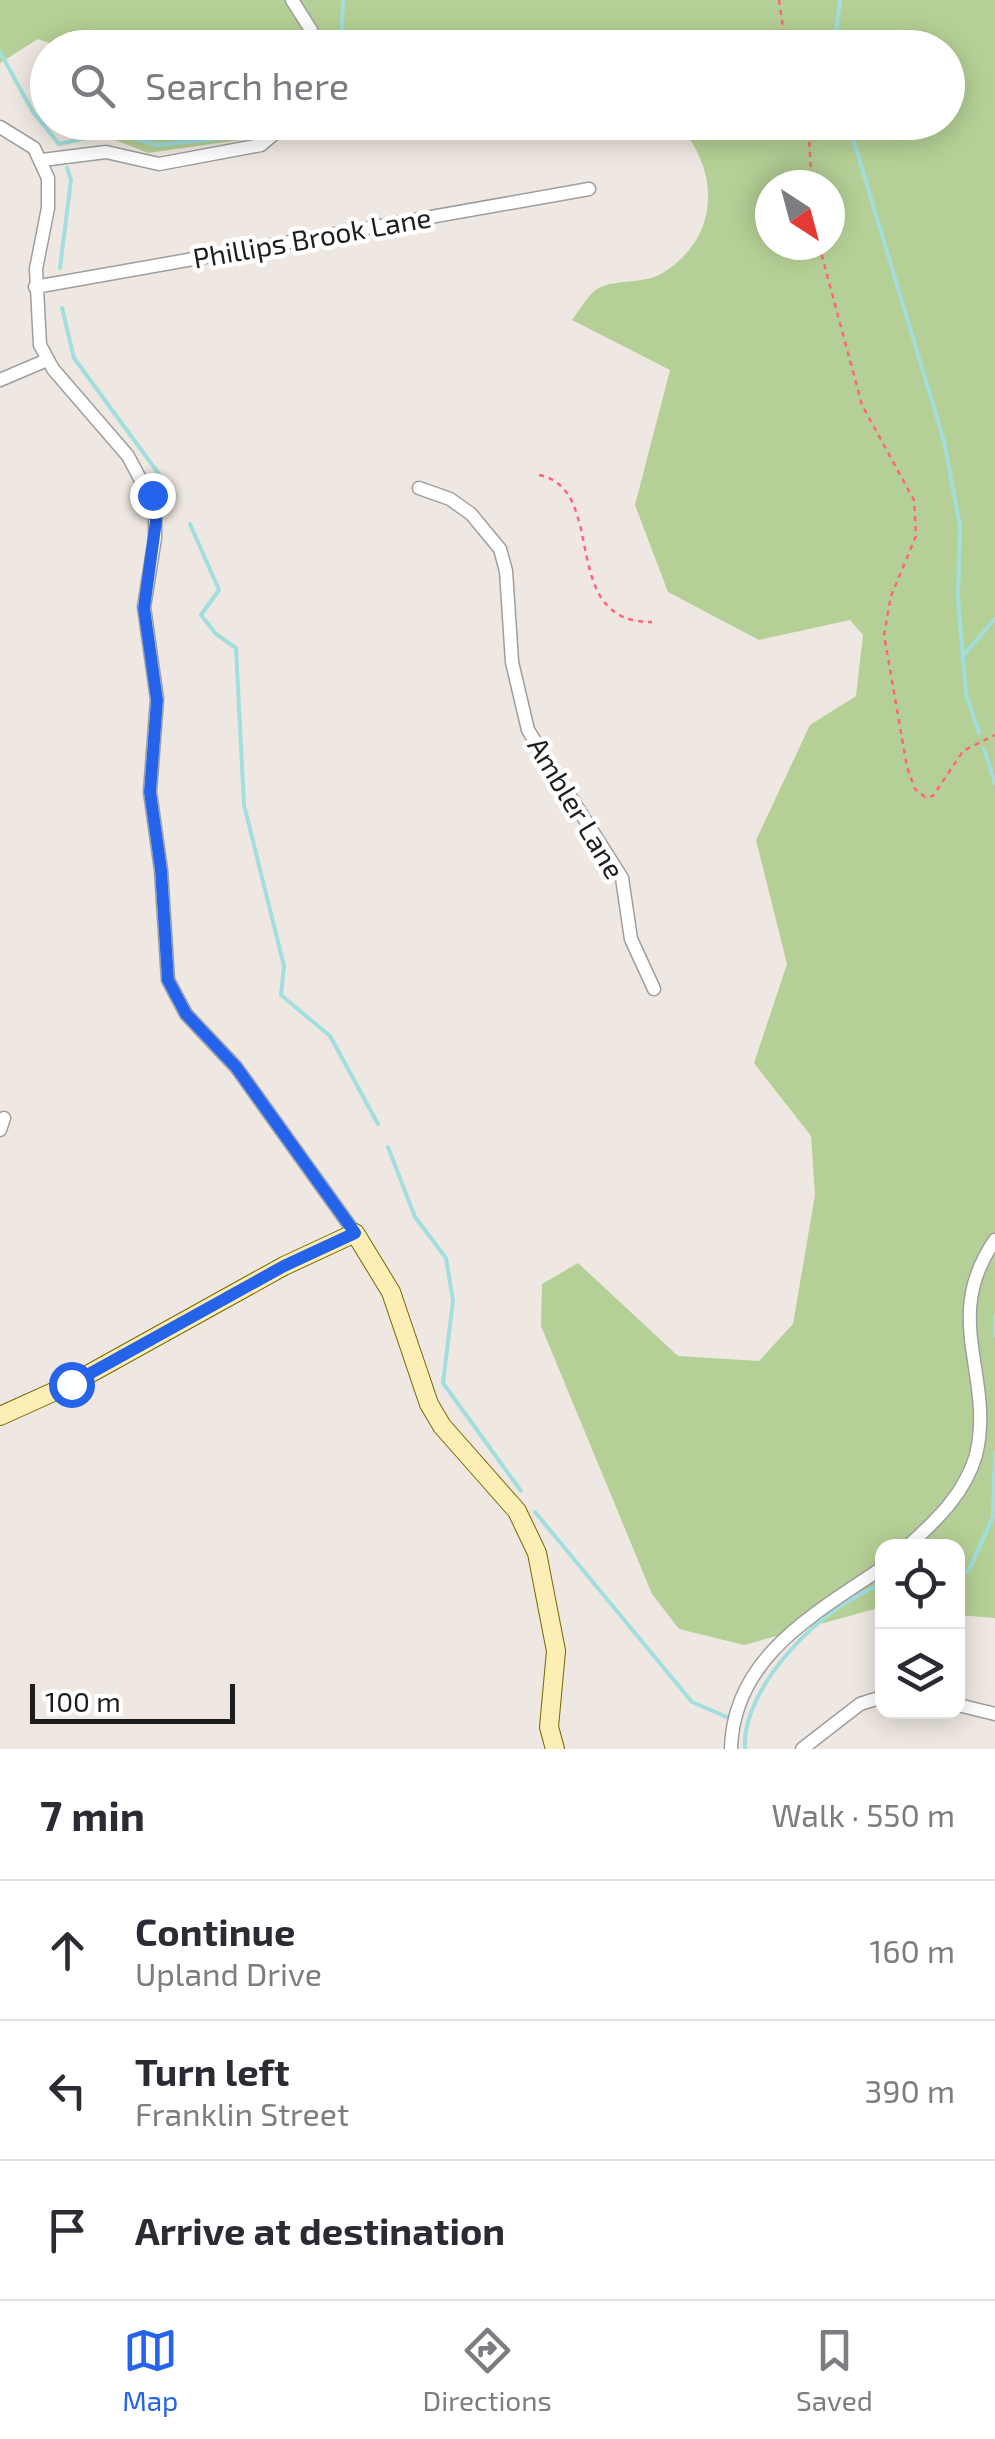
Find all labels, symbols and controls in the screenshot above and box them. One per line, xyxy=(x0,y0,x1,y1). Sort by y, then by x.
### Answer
search box xyxy=(30,30,965,140)
icon: search xyxy=(65,58,120,113)
text: Search here xyxy=(145,62,349,108)
north arrow xyxy=(755,170,845,260)
street label: Phillips Brook Lane xyxy=(190,199,434,275)
route end xyxy=(130,473,176,519)
street label: Ambler Lane xyxy=(521,730,632,884)
route start xyxy=(49,1362,95,1408)
map controls xyxy=(875,1539,965,1719)
button: locate xyxy=(875,1539,965,1629)
button: layers xyxy=(875,1629,965,1719)
scale bar xyxy=(30,1679,235,1724)
text: 100 m xyxy=(45,1684,121,1718)
text: 7 min xyxy=(40,1789,145,1839)
text: Walk · 550 m xyxy=(771,1795,955,1833)
text: Continue xyxy=(135,1908,295,1954)
icon: ahead xyxy=(40,1923,95,1978)
text: 160 m xyxy=(869,1931,955,1969)
text: Upland Drive xyxy=(135,1954,322,1992)
text: Turn left xyxy=(135,2048,290,2094)
icon: left xyxy=(40,2063,95,2118)
text: 390 m xyxy=(864,2071,955,2109)
text: Franklin Street xyxy=(135,2094,349,2132)
icon: arrive xyxy=(40,2203,95,2258)
text: Arrive at destination xyxy=(135,2207,505,2253)
tab: Map xyxy=(122,2323,178,2417)
tab: Directions xyxy=(423,2323,552,2417)
tab: Saved xyxy=(796,2323,873,2417)

